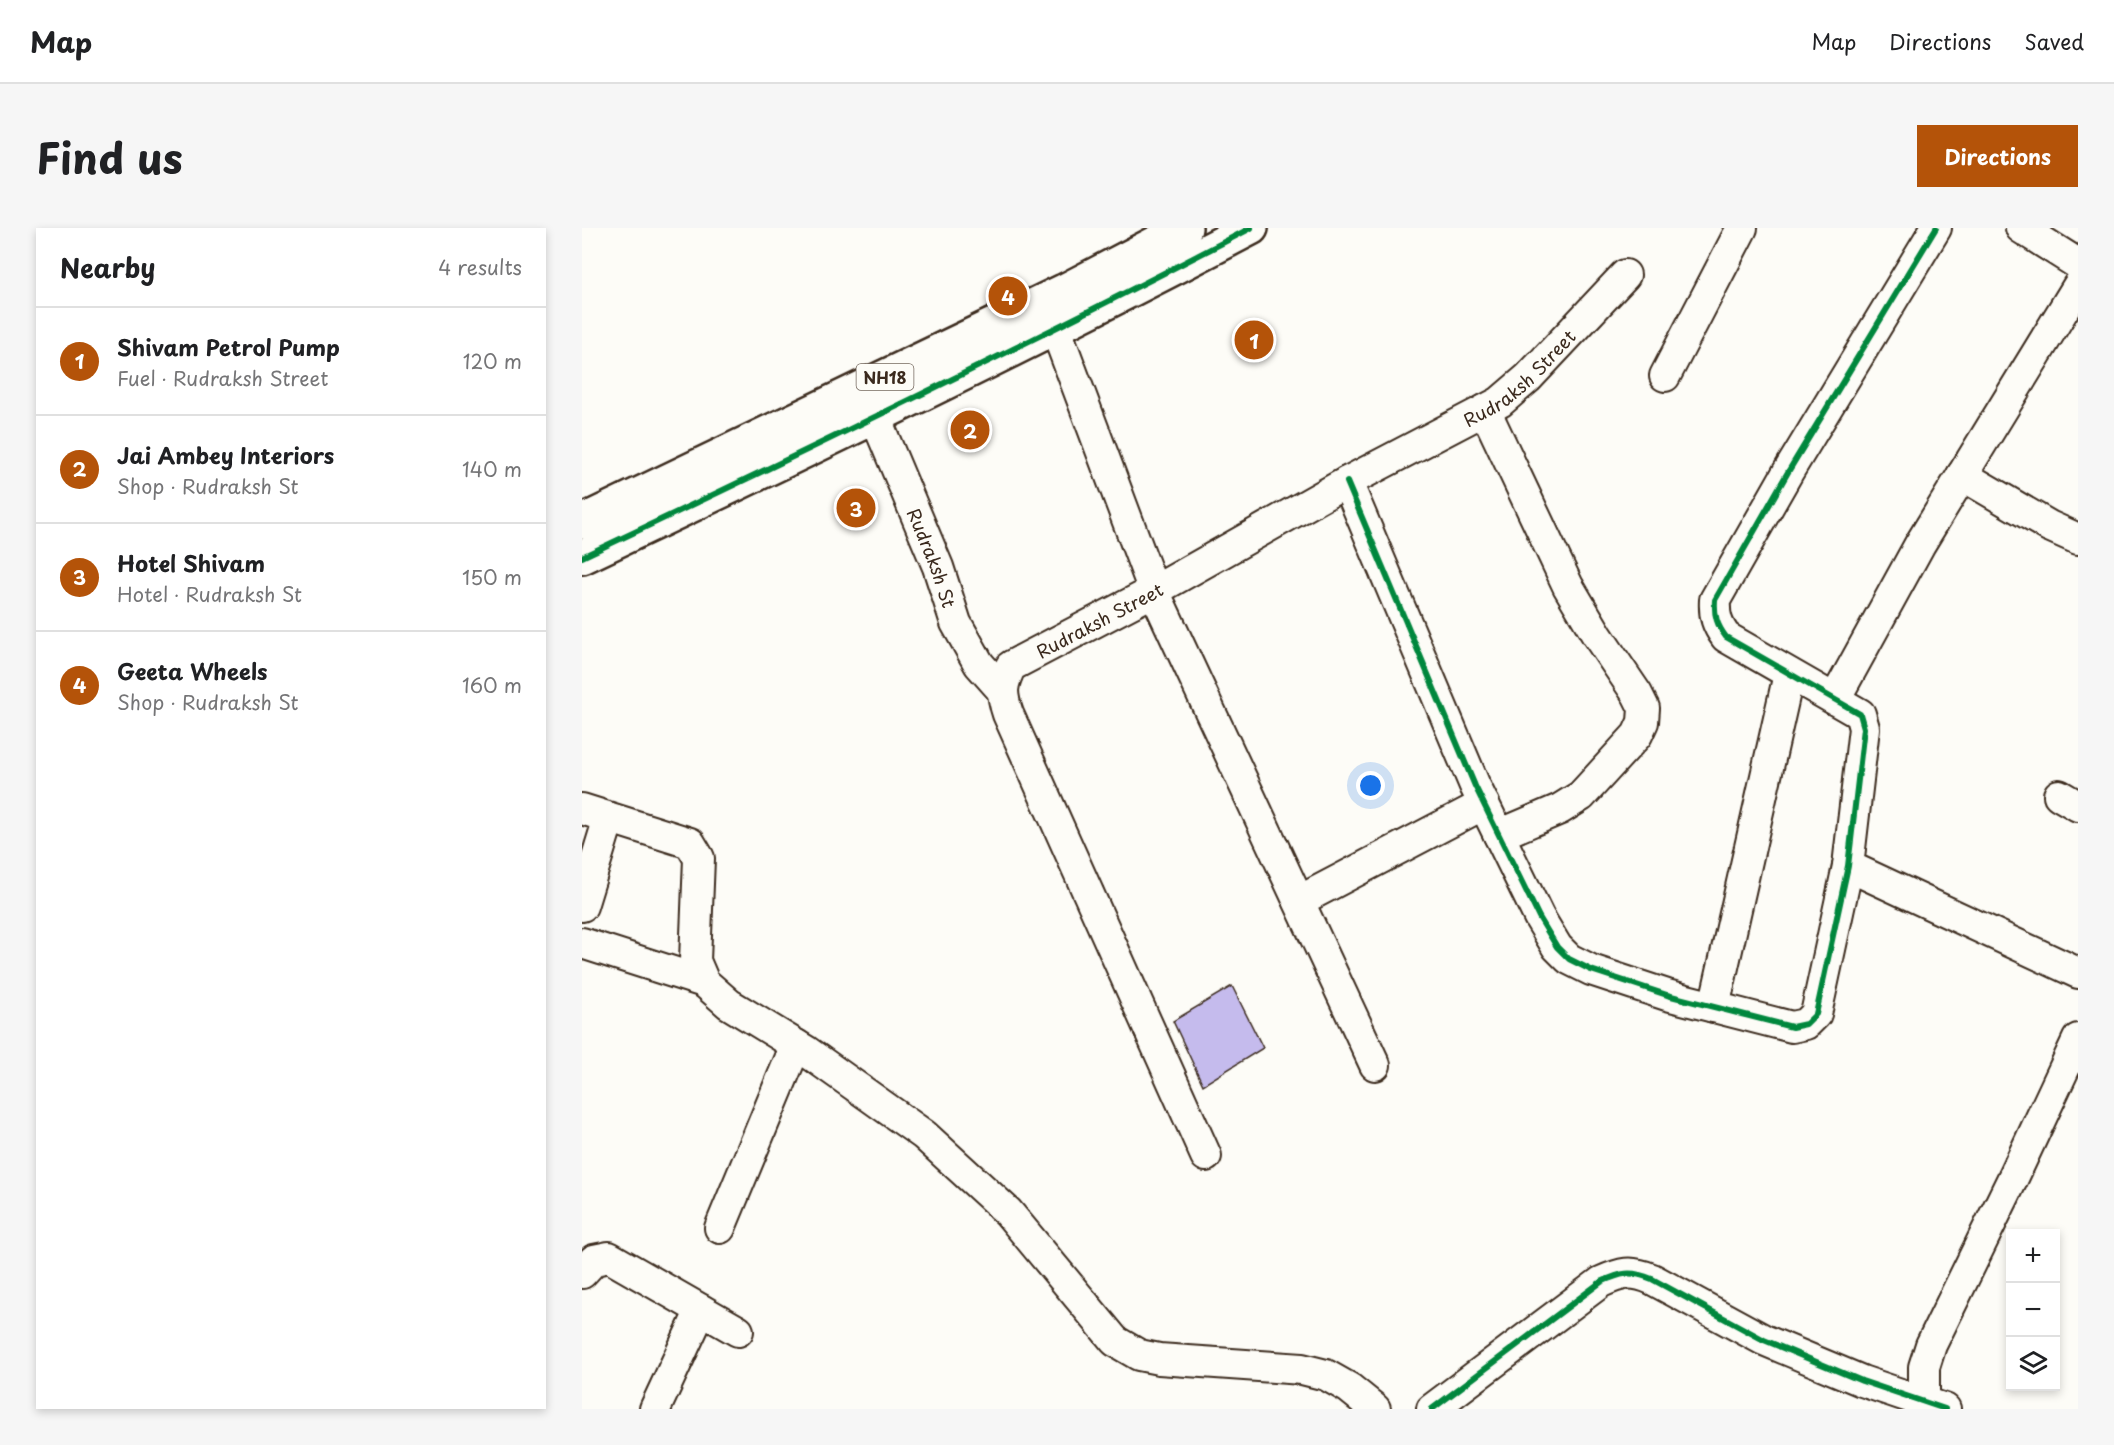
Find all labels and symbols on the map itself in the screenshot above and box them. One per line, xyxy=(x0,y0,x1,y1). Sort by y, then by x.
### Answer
pin: 4 xyxy=(988,274,1028,318)
pin: 1 xyxy=(1234,318,1274,362)
street label: Rudraksh Street xyxy=(1458,323,1581,433)
road number: NH18 xyxy=(856,364,914,390)
pin: 2 xyxy=(950,408,990,452)
pin: 3 xyxy=(836,486,876,530)
street label: Rudraksh St xyxy=(901,504,964,611)
street label: Rudraksh Street xyxy=(1031,575,1168,664)
your location xyxy=(1356,771,1385,800)

